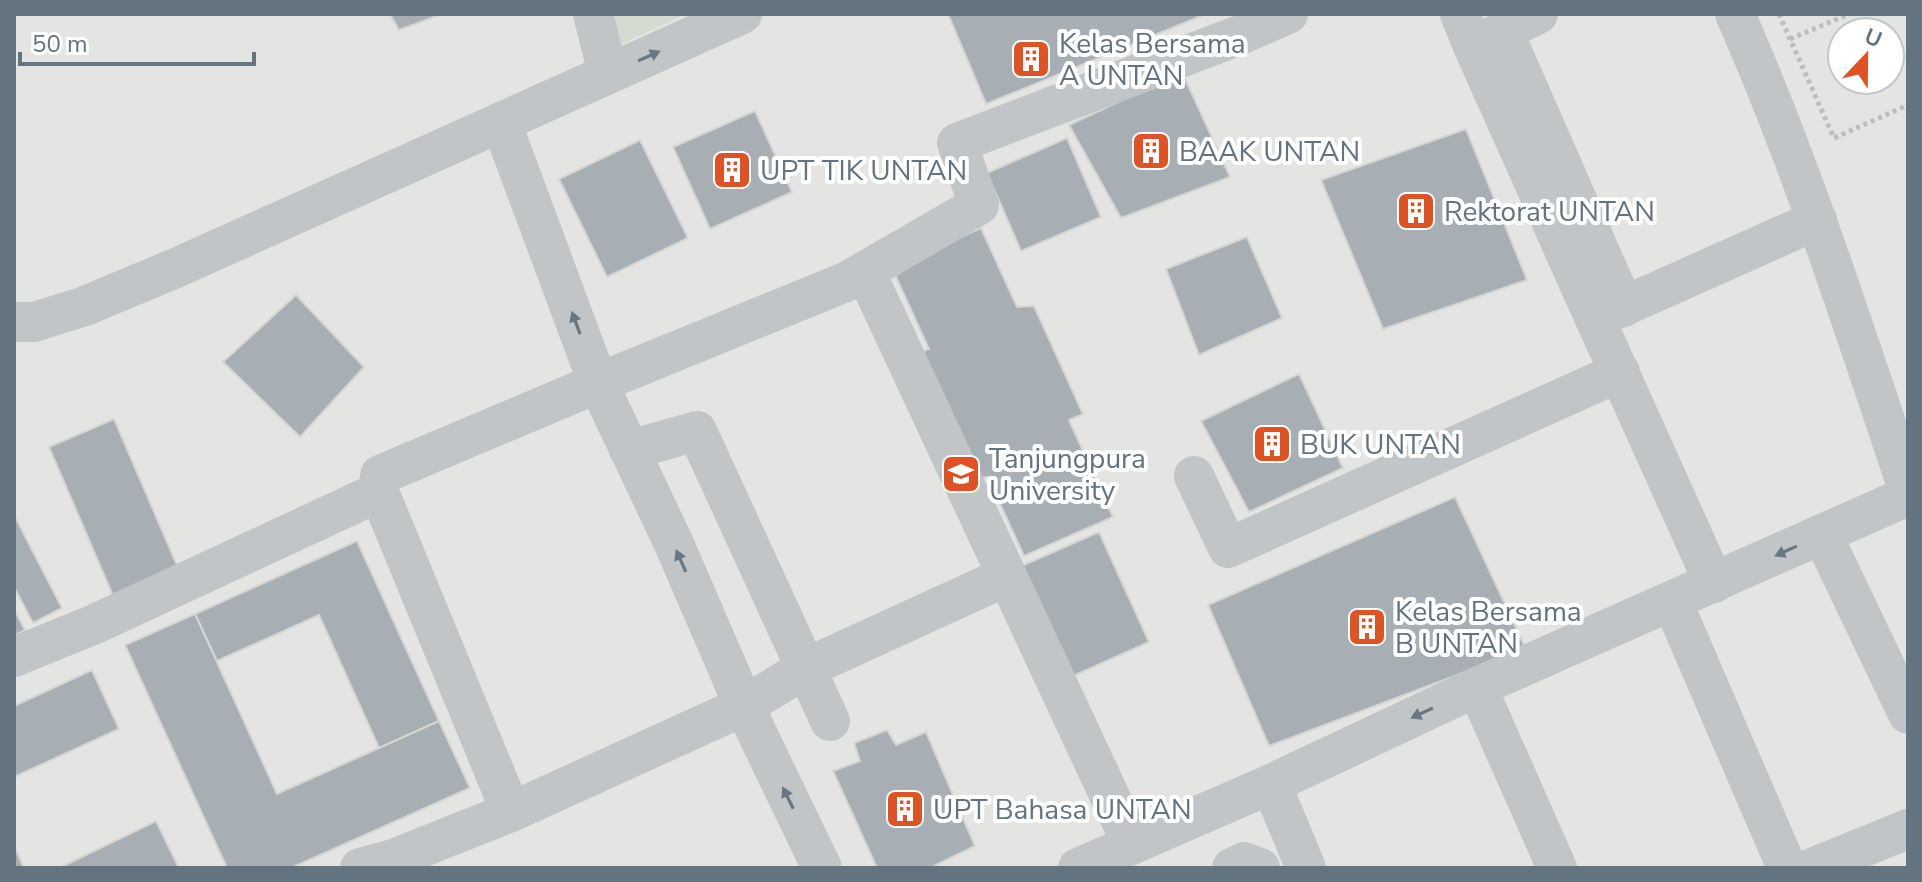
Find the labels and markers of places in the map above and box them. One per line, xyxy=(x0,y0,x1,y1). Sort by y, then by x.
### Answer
place label: Kelas Bersama A UNTAN xyxy=(1059,25,1246,95)
building icon: Kelas Bersama A UNTAN xyxy=(1010,38,1052,80)
building icon: BAAK UNTAN xyxy=(1130,130,1172,172)
place label: BAAK UNTAN xyxy=(1179,133,1360,171)
building icon: UPT TIK UNTAN xyxy=(711,149,753,191)
place label: UPT TIK UNTAN xyxy=(760,152,967,190)
building icon: Rektorat UNTAN xyxy=(1395,190,1437,232)
place label: Rektorat UNTAN xyxy=(1444,193,1655,231)
building icon: BUK UNTAN xyxy=(1251,423,1293,465)
place label: BUK UNTAN xyxy=(1300,426,1461,464)
place label: Tanjungpura University xyxy=(989,440,1146,510)
school or university icon: Tanjungpura University xyxy=(940,453,982,495)
place label: Kelas Bersama B UNTAN xyxy=(1395,593,1582,663)
building icon: Kelas Bersama B UNTAN xyxy=(1346,606,1388,648)
building icon: UPT Bahasa UNTAN xyxy=(884,788,926,830)
place label: UPT Bahasa UNTAN xyxy=(933,791,1192,829)

